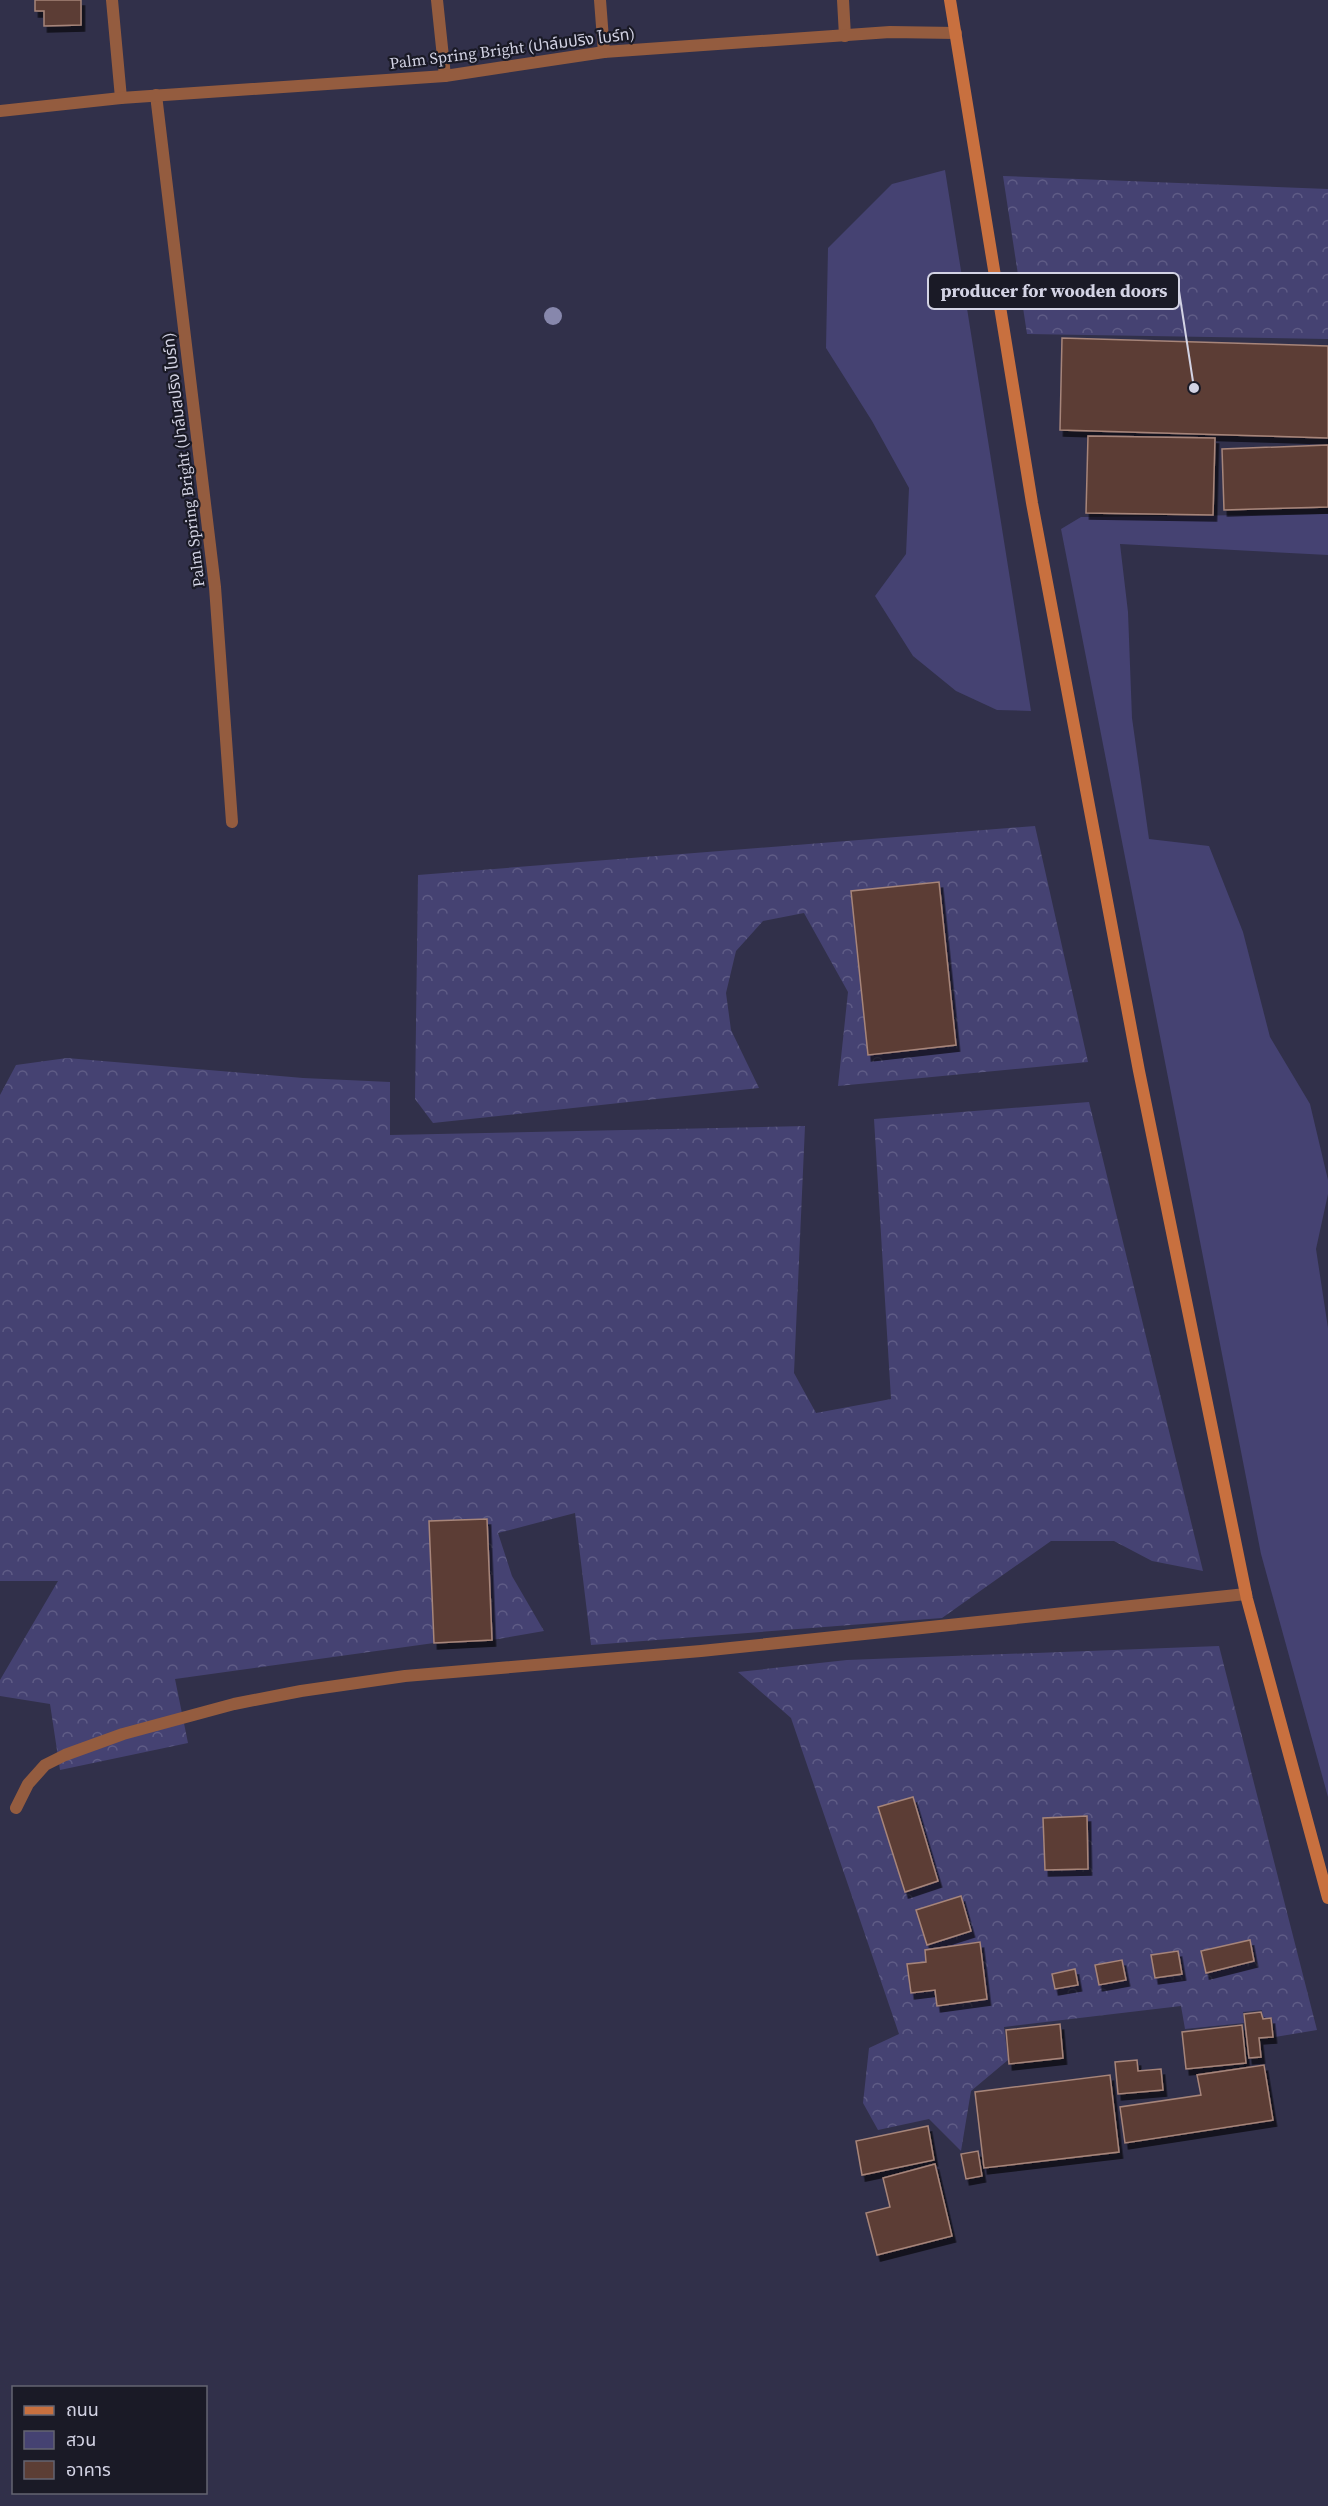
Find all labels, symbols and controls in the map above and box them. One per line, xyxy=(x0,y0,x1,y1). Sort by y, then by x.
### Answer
street label: Palm Spring Bright (ปาล์มปริง ไบร์ท) xyxy=(388,22,636,74)
callout: producer for wooden doors xyxy=(928,273,1179,309)
text: producer for wooden doors xyxy=(940,278,1168,303)
street label: Palm Spring Bright (ปาล์มสปริง ไบร์ท) xyxy=(156,332,210,588)
legend xyxy=(12,2386,207,2494)
text: ถนน xyxy=(66,2397,99,2422)
text: สวน xyxy=(66,2427,96,2452)
text: อาคาร xyxy=(66,2457,111,2482)

